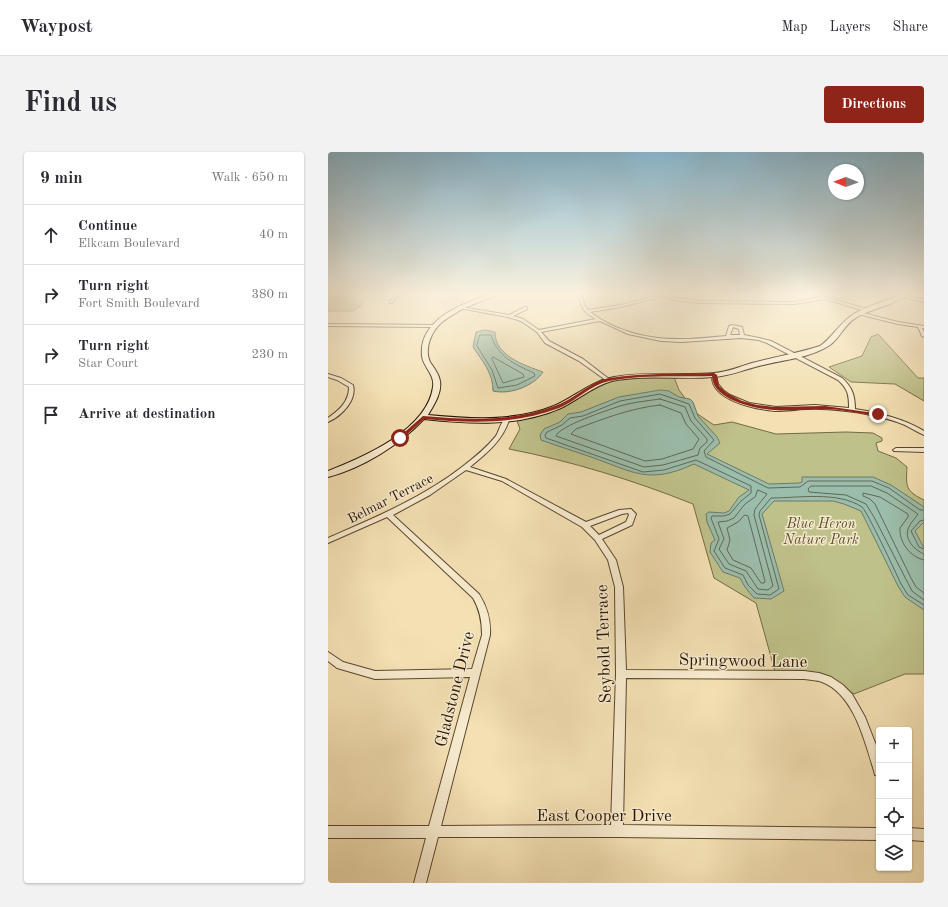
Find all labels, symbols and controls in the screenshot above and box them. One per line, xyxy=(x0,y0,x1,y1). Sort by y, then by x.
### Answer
text: Waypost xyxy=(20,18,93,37)
text: Map xyxy=(782,20,808,34)
text: Layers xyxy=(830,20,871,34)
text: Share xyxy=(893,20,928,34)
button: Directions xyxy=(824,86,924,123)
text: Find us xyxy=(24,90,117,118)
north arrow xyxy=(828,164,864,200)
text: 9 min xyxy=(40,170,83,187)
text: Walk · 650 m xyxy=(211,171,288,184)
text: Continue xyxy=(78,219,137,234)
icon: ahead xyxy=(40,224,62,246)
text: 40 m xyxy=(259,228,288,241)
text: Elkcam Boulevard xyxy=(78,237,180,250)
text: Turn right xyxy=(78,279,149,294)
icon: right xyxy=(40,284,62,306)
text: 380 m xyxy=(251,288,288,301)
text: Fort Smith Boulevard xyxy=(78,297,200,310)
text: Turn right xyxy=(78,339,149,354)
icon: right xyxy=(40,344,62,366)
text: 230 m xyxy=(251,348,288,361)
text: Star Court xyxy=(78,357,138,370)
icon: arrive xyxy=(40,404,62,426)
route end xyxy=(869,405,887,423)
text: Arrive at destination xyxy=(78,407,216,422)
route start xyxy=(391,429,409,447)
street label: Belmar Terrace xyxy=(345,471,436,526)
park label: Blue Heron Nature Park xyxy=(782,517,859,547)
street label: Seybold Terrace xyxy=(594,584,615,704)
street label: Gladstone Drive xyxy=(433,630,478,749)
street label: Springwood Lane xyxy=(678,652,808,671)
map controls xyxy=(876,727,912,871)
button: + xyxy=(876,727,912,763)
button: − xyxy=(876,763,912,799)
button: locate xyxy=(876,799,912,835)
street label: East Cooper Drive xyxy=(536,808,672,825)
button: layers xyxy=(876,835,912,871)

